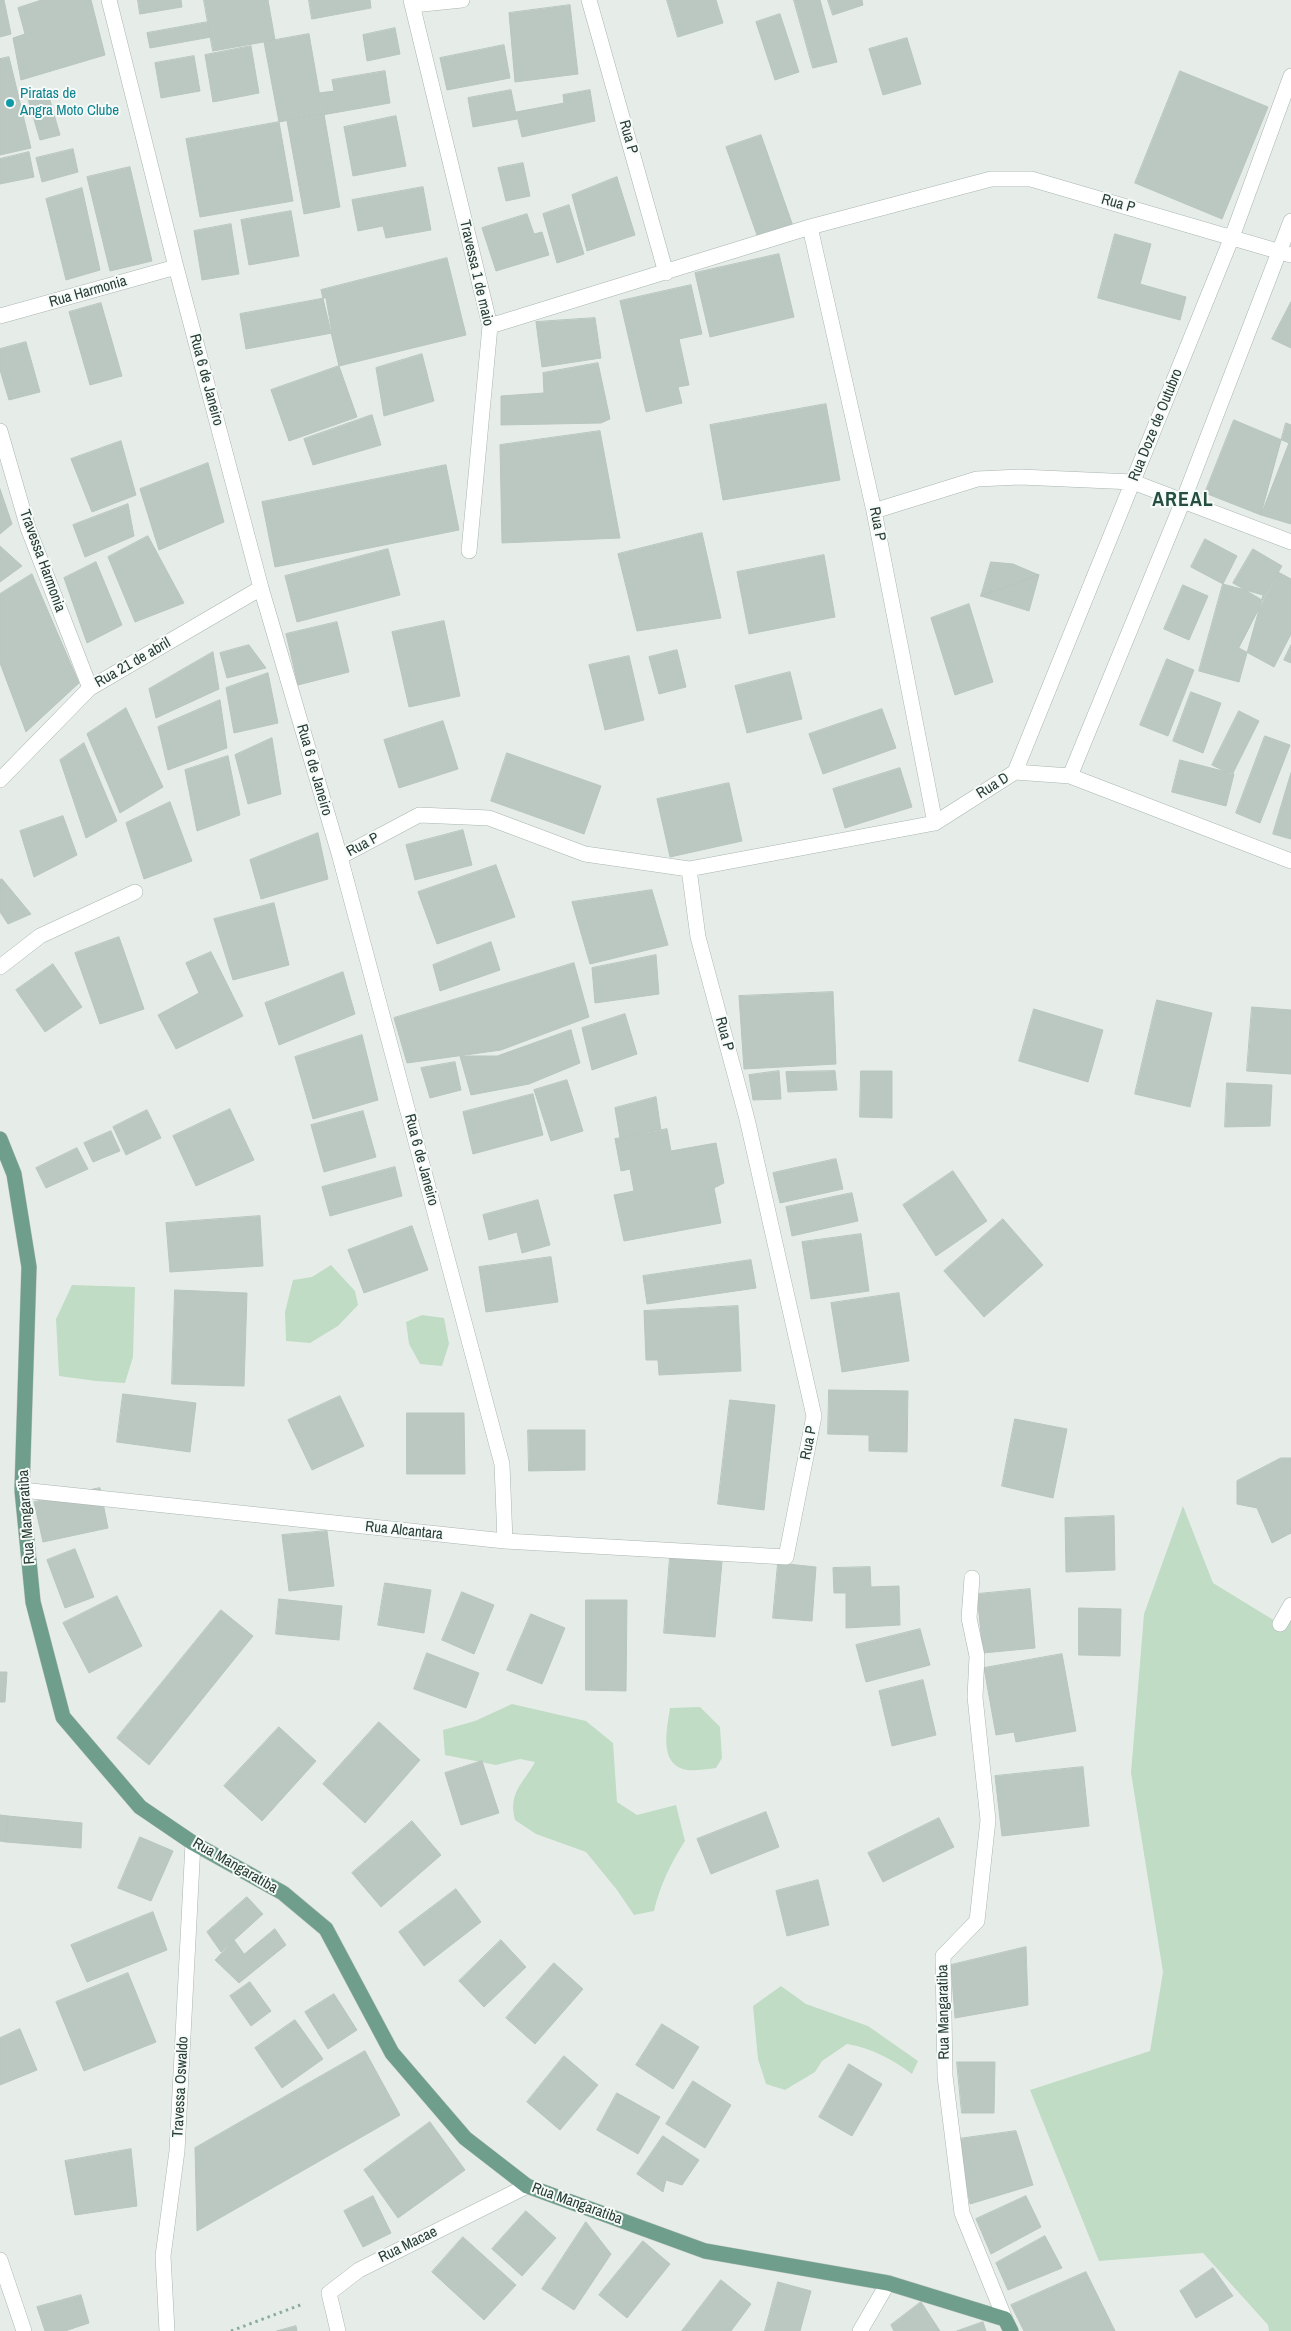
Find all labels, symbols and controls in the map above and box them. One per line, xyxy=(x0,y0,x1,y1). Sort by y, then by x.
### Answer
place label: Piratas de Angra Moto Clube xyxy=(20,85,119,120)
marker: Piratas de Angra Moto Clube xyxy=(4,97,16,109)
street label: Rua P xyxy=(615,118,641,156)
street label: Rua P xyxy=(1099,191,1137,217)
street label: Travessa 1 de maio xyxy=(455,218,497,328)
street label: Rua Harmonia xyxy=(47,272,129,312)
street label: Rua 6 de Janeiro xyxy=(185,332,227,428)
street label: Rua Doze de Outubro xyxy=(1125,366,1187,484)
district label: AREAL xyxy=(1152,489,1214,513)
street label: Rua P xyxy=(865,506,889,542)
street label: Travessa Harmonia xyxy=(15,507,69,615)
street label: Rua 21 de abril xyxy=(92,634,174,692)
street label: Rua 6 de Janeiro xyxy=(292,722,336,818)
street label: Rua D xyxy=(973,769,1013,803)
street label: Rua P xyxy=(344,829,382,861)
street label: Rua P xyxy=(711,1015,737,1053)
street label: Rua 6 de Janeiro xyxy=(400,1112,442,1208)
street label: Rua P xyxy=(797,1425,821,1461)
street label: Rua Mangaratiba xyxy=(15,1469,39,1565)
street label: Rua Alcantara xyxy=(364,1518,444,1544)
street label: Rua Mangaratiba xyxy=(189,1834,281,1898)
street label: Rua Mangaratiba xyxy=(934,1964,954,2060)
street label: Travessa Oswaldo xyxy=(169,2036,193,2138)
street label: Rua Mangaratiba xyxy=(529,2179,625,2229)
street label: Rua Macae xyxy=(376,2223,440,2267)

